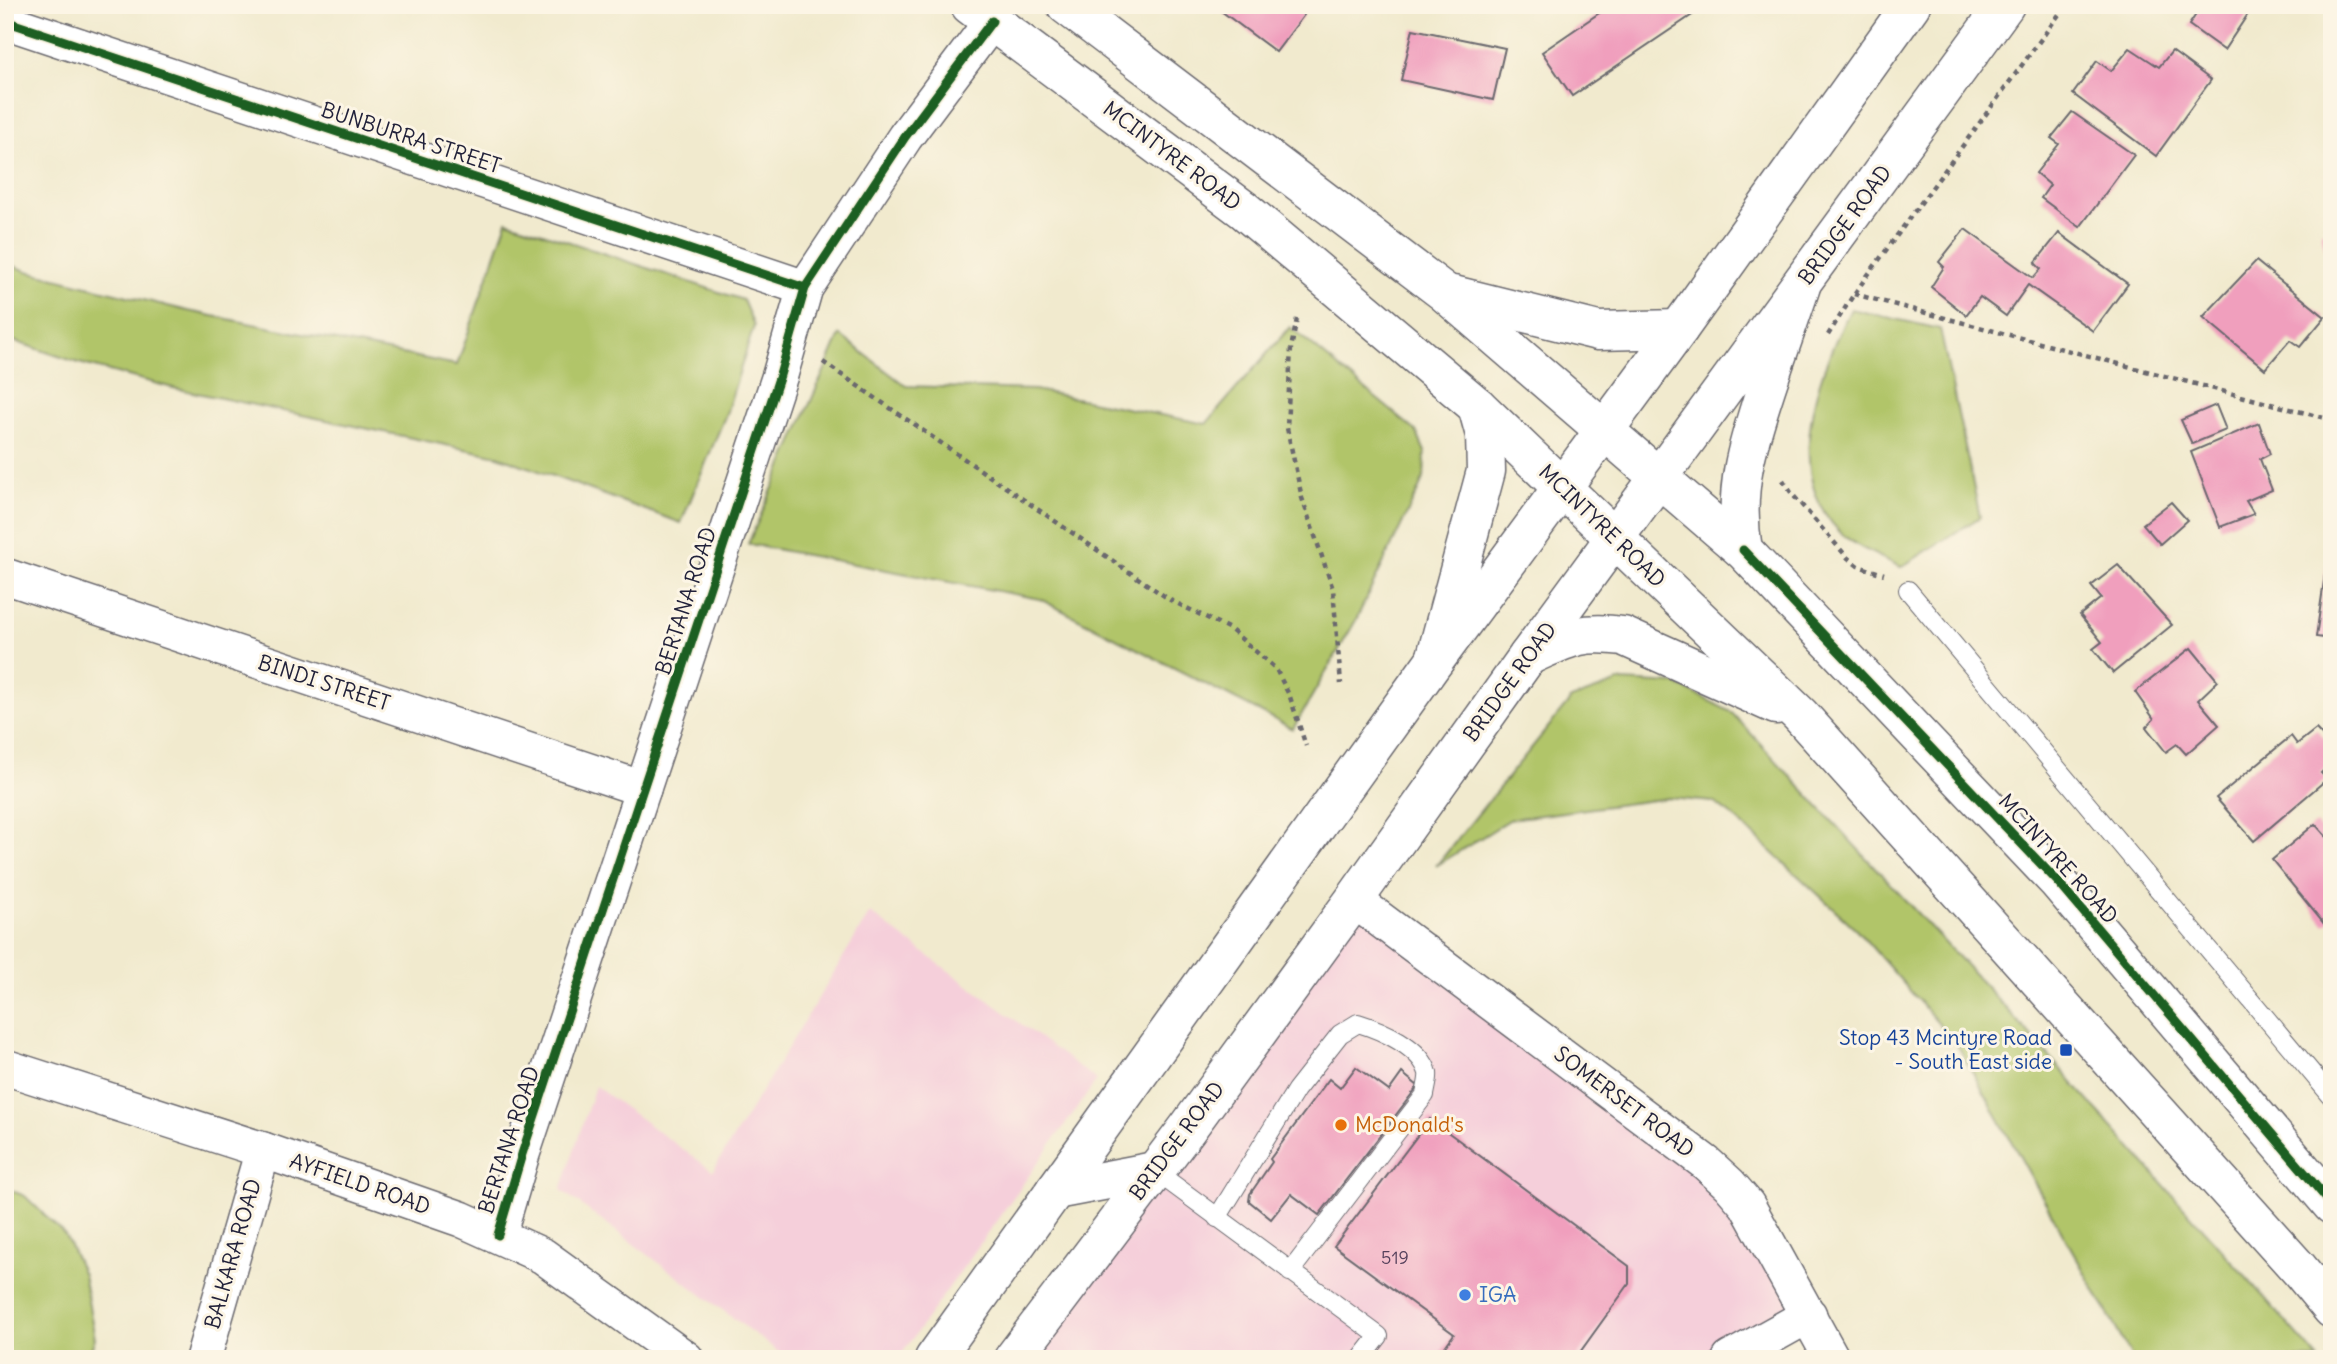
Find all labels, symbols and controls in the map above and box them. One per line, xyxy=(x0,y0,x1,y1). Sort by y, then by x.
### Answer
street label: MCINTYRE ROAD xyxy=(1098,95,1247,216)
street label: BUNBURRA STREET xyxy=(318,96,504,179)
street label: BRIDGE ROAD xyxy=(1792,160,1897,290)
street label: MCINTYRE ROAD xyxy=(1533,458,1671,593)
street label: BERTANA ROAD xyxy=(649,524,722,678)
street label: BRIDGE ROAD xyxy=(1457,617,1562,747)
street label: BINDI STREET xyxy=(255,648,394,717)
street label: MCINTYRE ROAD xyxy=(1993,788,2124,929)
place label: Stop 43 Mcintyre Road - South East side xyxy=(1839,1024,2052,1075)
street label: SOMERSET ROAD xyxy=(1549,1040,1700,1163)
marker: Stop 43 Mcintyre Road - South East side xyxy=(2058,1042,2074,1058)
street label: BERTANA ROAD xyxy=(472,1063,545,1217)
street label: BRIDGE ROAD xyxy=(1123,1076,1230,1205)
place label: McDonald's xyxy=(1355,1111,1464,1138)
marker: McDonald's xyxy=(1333,1117,1349,1133)
street label: AYFIELD ROAD xyxy=(286,1147,434,1220)
street label: BALKARA ROAD xyxy=(198,1176,267,1332)
house number: 519 xyxy=(1381,1246,1409,1269)
place label: IGA xyxy=(1479,1281,1516,1308)
marker: IGA xyxy=(1457,1287,1473,1303)

